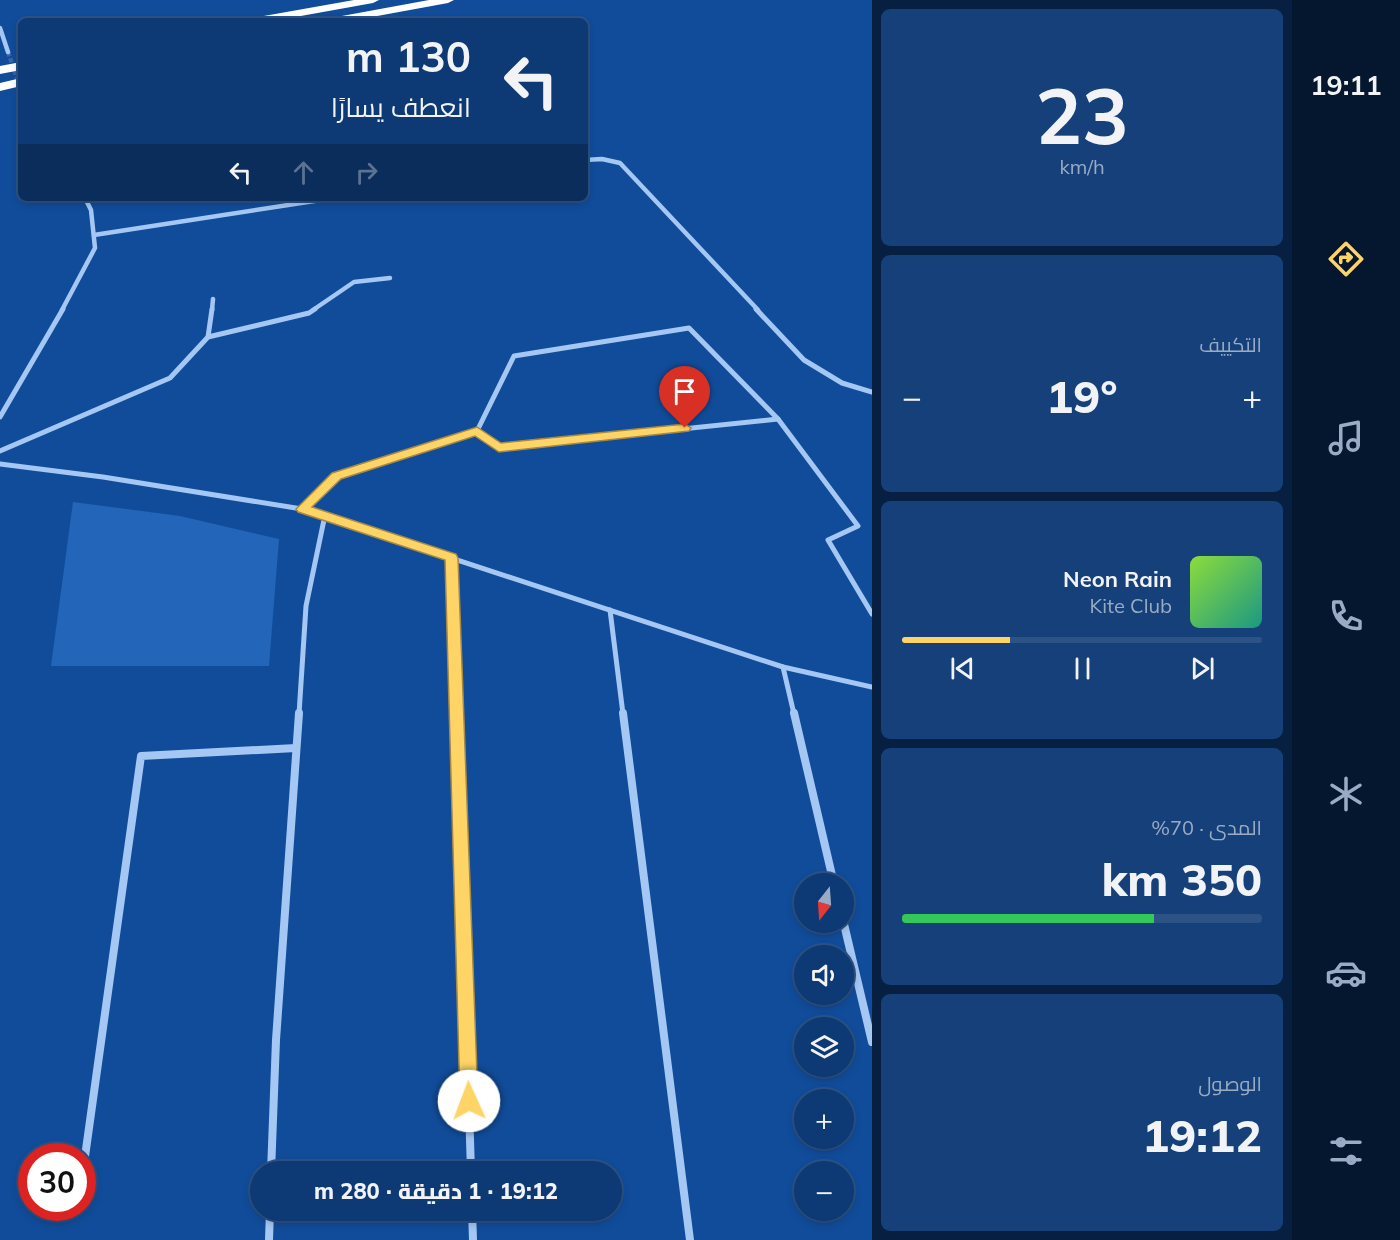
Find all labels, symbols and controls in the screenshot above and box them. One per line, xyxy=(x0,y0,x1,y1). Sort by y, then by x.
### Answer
text: 130 m xyxy=(346,30,471,83)
icon: left xyxy=(492,42,570,120)
text: 23 xyxy=(1035,66,1129,164)
text: 19:11 xyxy=(1310,68,1382,102)
text: انعطف يسارًا xyxy=(331,90,471,124)
text: km/h xyxy=(1059,154,1105,179)
icon: left xyxy=(224,156,257,189)
icon: ahead xyxy=(287,156,320,189)
icon: right xyxy=(350,156,383,189)
icon: directions xyxy=(1325,238,1367,280)
text: التكييف xyxy=(1199,332,1262,357)
pin xyxy=(659,366,710,428)
text: 19° xyxy=(1046,368,1118,424)
icon: arrive xyxy=(668,375,701,408)
text: − xyxy=(902,376,922,417)
text: + xyxy=(1242,376,1262,417)
icon: music xyxy=(1325,417,1367,459)
text: Neon Rain xyxy=(1063,565,1172,593)
text: Kite Club xyxy=(1090,593,1172,618)
icon: phone xyxy=(1325,595,1367,637)
icon: previous xyxy=(946,652,979,685)
icon: pause xyxy=(1066,652,1099,685)
icon: next xyxy=(1186,652,1219,685)
icon: climate xyxy=(1325,773,1367,815)
text: المدى · 70% xyxy=(1151,815,1262,840)
text: 350 km xyxy=(1101,851,1262,907)
north arrow xyxy=(794,873,854,933)
map controls xyxy=(794,873,854,1221)
button: sound xyxy=(794,945,854,1005)
icon: car xyxy=(1325,952,1367,994)
button: layers xyxy=(794,1017,854,1077)
position arrow xyxy=(437,1069,501,1133)
text: الوصول xyxy=(1198,1071,1262,1096)
button: + xyxy=(794,1089,854,1149)
text: 19:12 xyxy=(1142,1107,1262,1163)
icon: filters xyxy=(1325,1130,1367,1172)
speed limit sign: 30 xyxy=(18,1143,96,1221)
button: − xyxy=(794,1161,854,1221)
text: 19:12 · 1 دقيقة · 280 m xyxy=(314,1177,558,1205)

